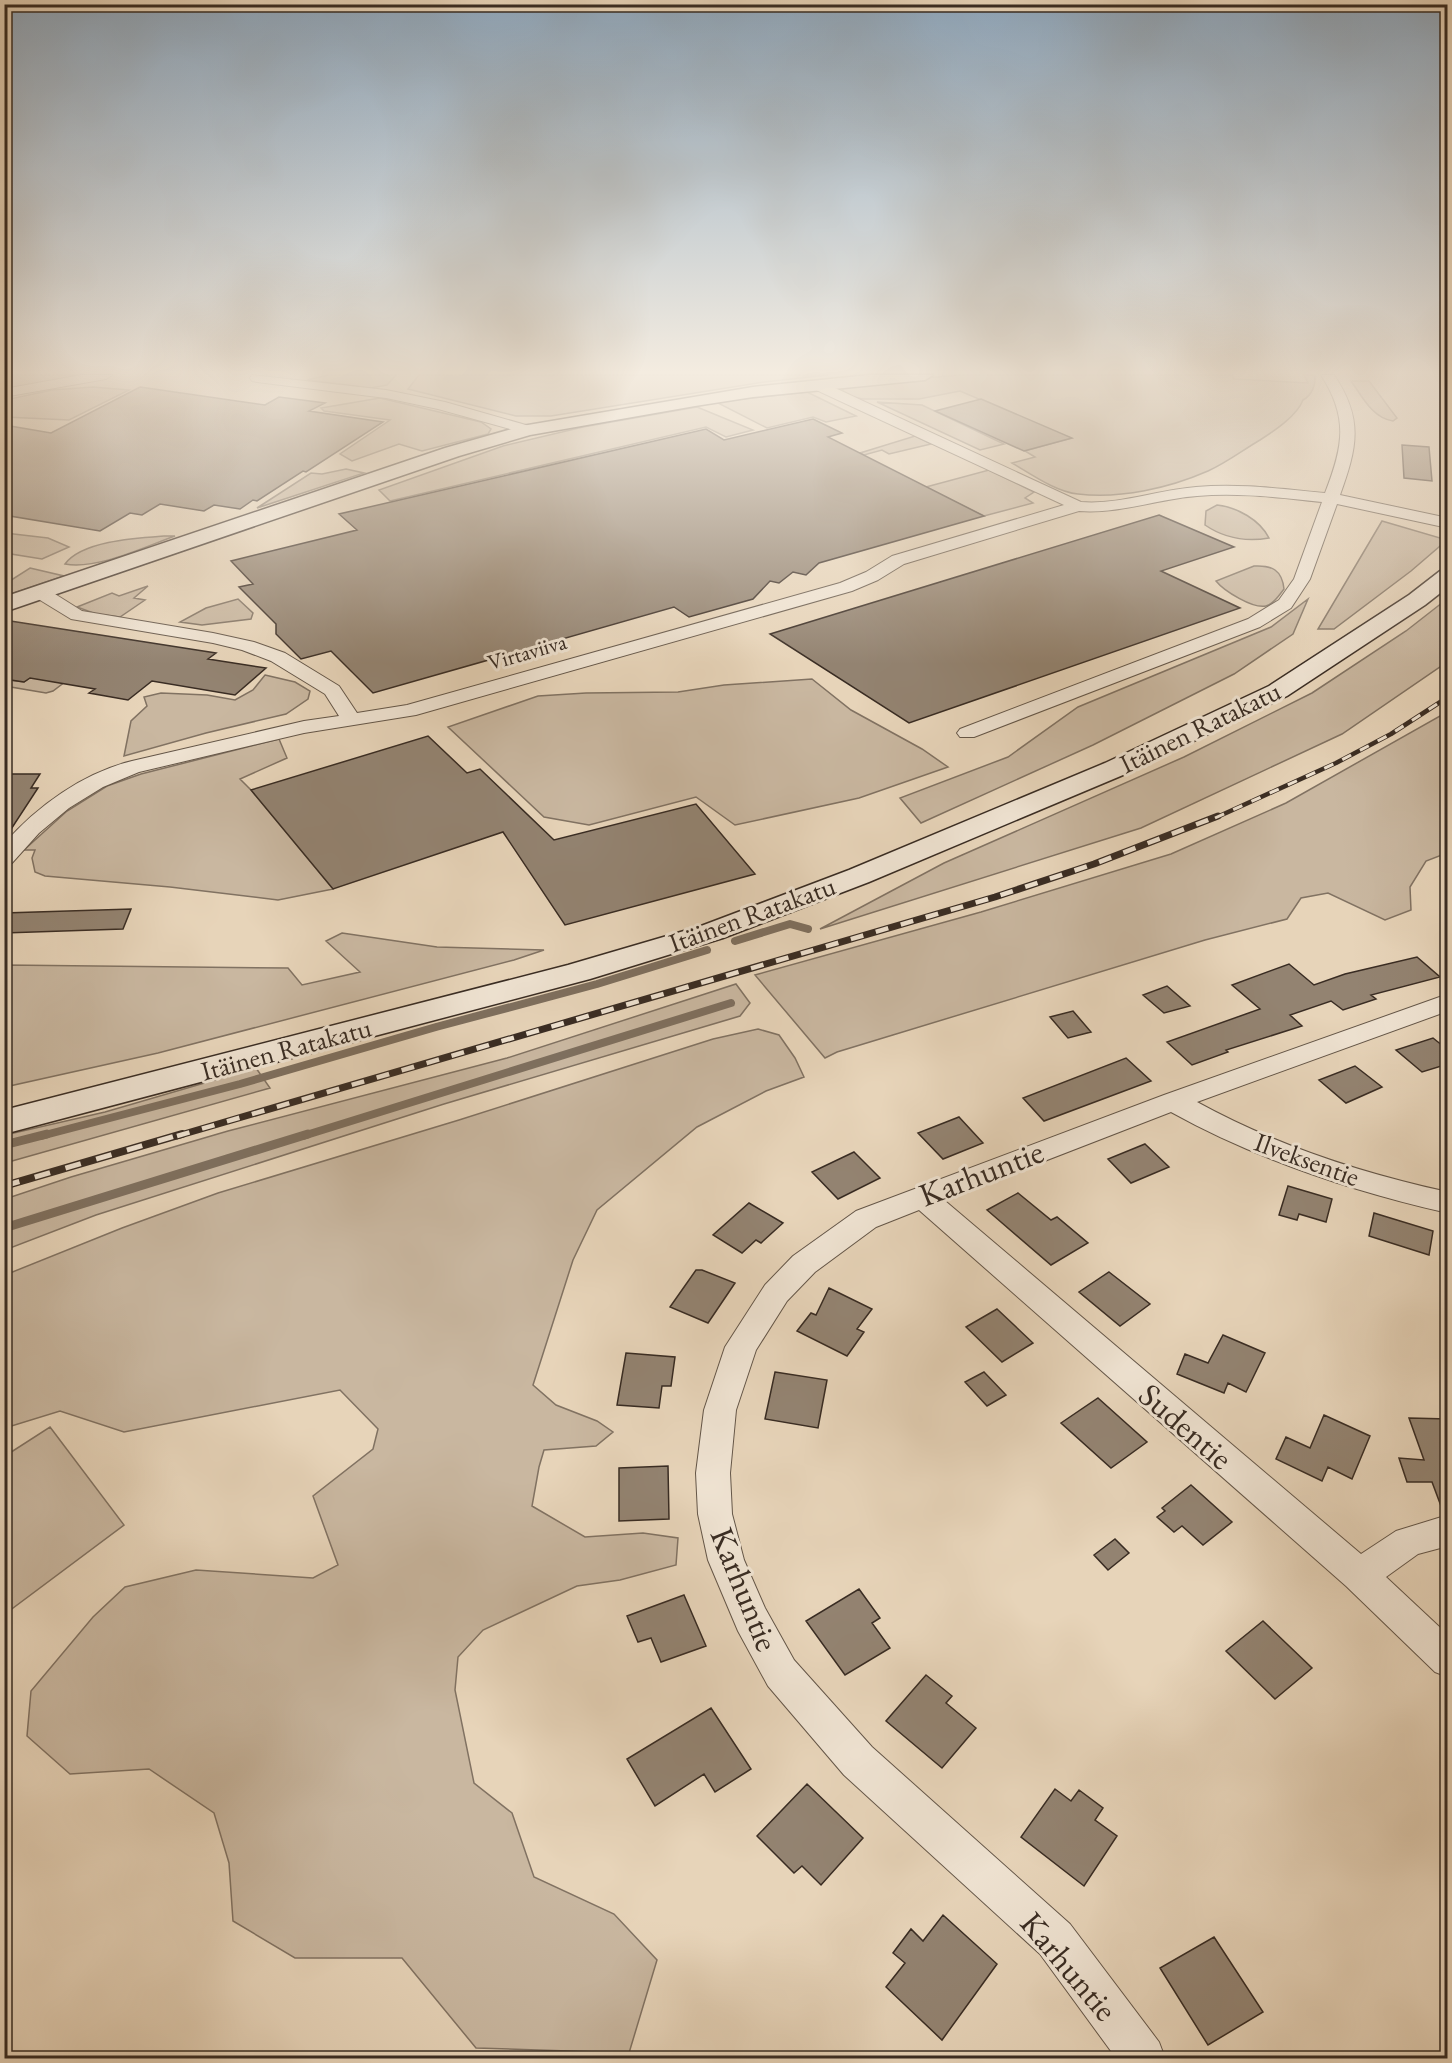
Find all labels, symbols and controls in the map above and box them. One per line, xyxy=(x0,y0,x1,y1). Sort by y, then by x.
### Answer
street label: Virtaviiva xyxy=(484,627,570,677)
street label: Itäinen Ratakatu xyxy=(1114,673,1286,781)
street label: Itäinen Ratakatu xyxy=(664,868,840,960)
street label: Itäinen Ratakatu xyxy=(197,1009,375,1089)
street label: Ilveksentie xyxy=(1250,1124,1364,1194)
street label: Karhuntie xyxy=(913,1130,1049,1216)
street label: Sudentie xyxy=(1130,1373,1242,1479)
street label: Karhuntie xyxy=(701,1521,789,1657)
street label: Karhuntie xyxy=(1011,1902,1127,2030)

